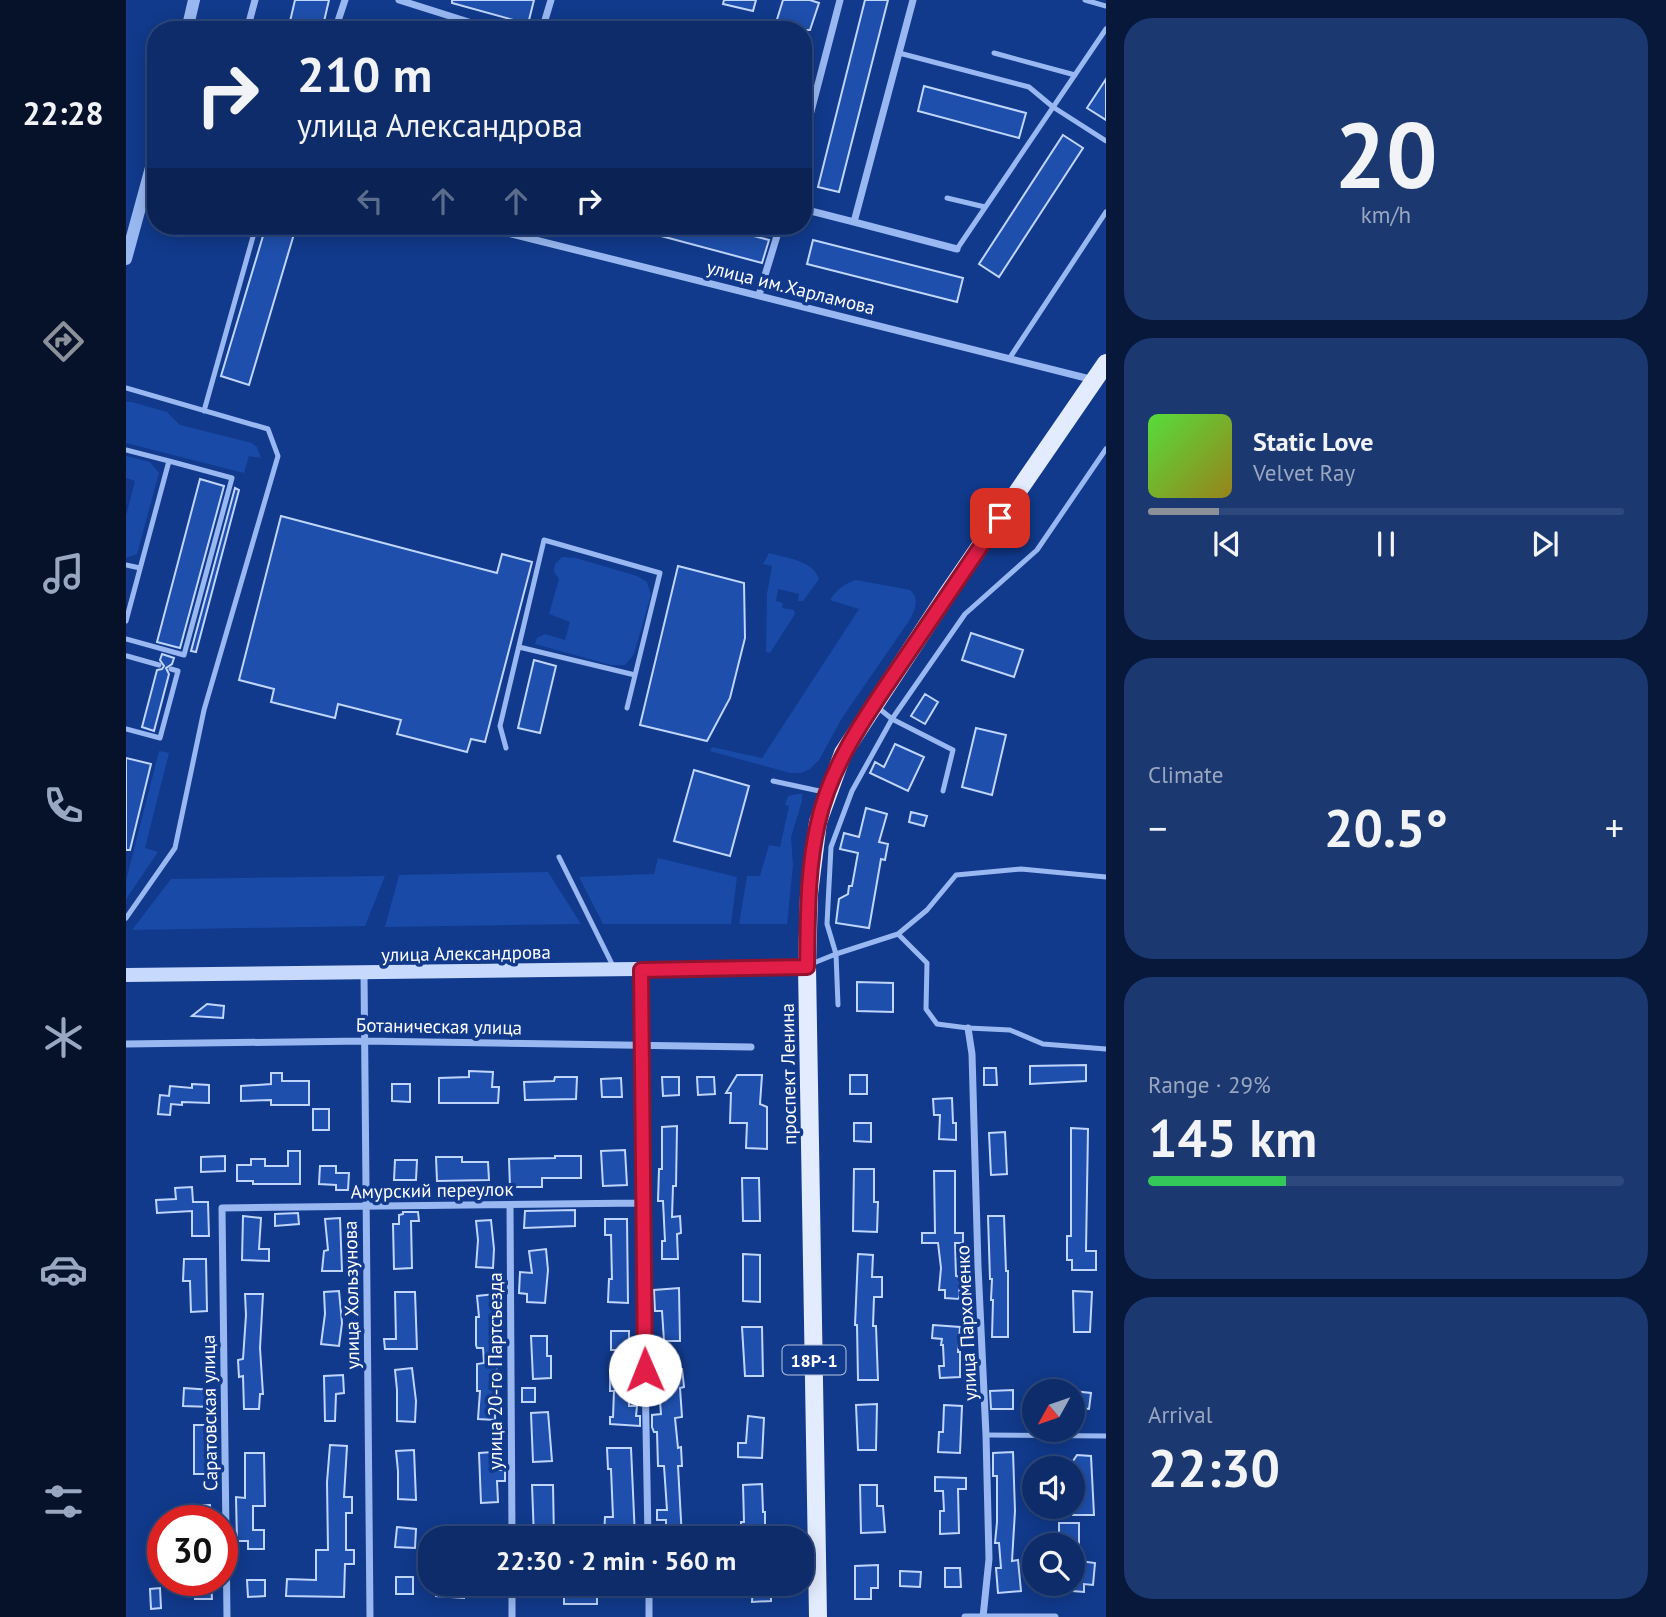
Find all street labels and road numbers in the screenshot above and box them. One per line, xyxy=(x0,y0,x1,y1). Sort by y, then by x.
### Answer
street label: улица им.Харламова xyxy=(704,254,878,320)
street label: улица Александрова xyxy=(381,940,551,966)
street label: проспект Ленина xyxy=(775,1003,801,1145)
street label: Ботаническая улица xyxy=(356,1013,522,1039)
street label: Амурский переулок xyxy=(350,1177,514,1203)
street label: улица Хользунова xyxy=(338,1220,364,1370)
street label: улица Пархоменко xyxy=(950,1244,982,1402)
street label: улица 20-го Партсъезда xyxy=(483,1272,507,1470)
street label: Саратовская улица xyxy=(196,1335,222,1491)
road number: 18Р-1 xyxy=(782,1345,846,1374)

